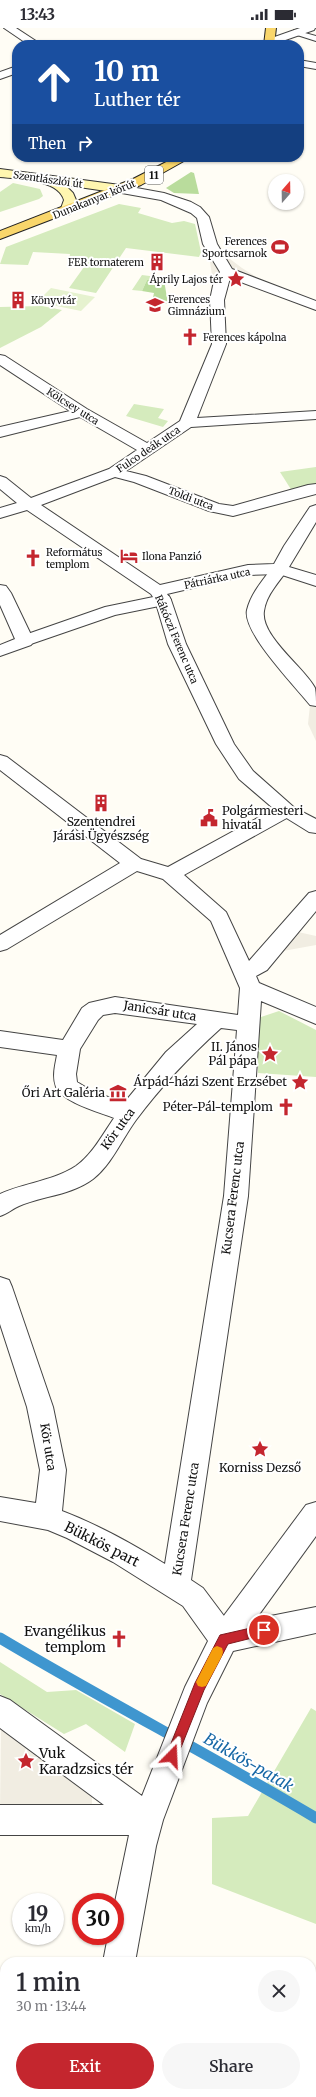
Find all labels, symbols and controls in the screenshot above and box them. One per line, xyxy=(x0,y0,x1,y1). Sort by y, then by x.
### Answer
text: 13:43 xyxy=(20,5,55,24)
text: 10 m xyxy=(94,53,159,89)
icon: ahead xyxy=(28,56,80,108)
text: Luther tér xyxy=(94,88,181,111)
icon: right xyxy=(74,132,96,154)
text: Then xyxy=(28,134,66,153)
road number: 11 xyxy=(145,166,163,184)
street label: Szentlászlói út xyxy=(12,168,84,191)
north arrow xyxy=(268,174,304,210)
map controls xyxy=(268,174,304,210)
street label: Dunakanyar körút xyxy=(51,177,138,222)
place label: Ferences Sportcsarnok xyxy=(202,235,268,260)
sports icon: Ferences Sportcsarnok xyxy=(270,237,290,257)
building icon: FER tornaterem xyxy=(147,252,167,272)
place label: FER tornaterem xyxy=(68,256,144,269)
place icon: Áprily Lajos tér xyxy=(226,269,246,289)
place label: Áprily Lajos tér xyxy=(149,272,223,286)
building icon: Könyvtár xyxy=(8,290,28,310)
place label: Ferences Gimnázium xyxy=(168,293,225,318)
place label: Könyvtár xyxy=(31,294,77,307)
school or university icon: Ferences Gimnázium xyxy=(145,295,165,315)
church icon: Ferences kápolna xyxy=(180,327,200,347)
place label: Ferences kápolna xyxy=(203,331,287,344)
street label: Kölcsey utca xyxy=(44,385,102,428)
street label: Fulco deák utca xyxy=(114,423,183,476)
street label: Toldi utca xyxy=(166,484,216,513)
place label: Református templom xyxy=(46,546,102,571)
hotel icon: Ilona Panzió xyxy=(119,546,139,566)
church icon: Református templom xyxy=(23,548,43,568)
place label: Ilona Panzió xyxy=(142,550,202,563)
street label: Pátriárka utca xyxy=(183,565,252,592)
street label: Rákóczi Ferenc utca xyxy=(152,593,201,686)
building icon: Szentendrei Járási Ügyészség xyxy=(91,793,111,813)
place label: Polgármesteri hivatal xyxy=(222,803,303,832)
public building icon: Polgármesteri hivatal xyxy=(199,808,219,828)
place label: Szentendrei Járási Ügyészség xyxy=(52,814,150,843)
street label: Janicsár utca xyxy=(122,997,198,1024)
place label: II. János Pál pápa xyxy=(209,1039,258,1068)
place icon: II. János Pál pápa xyxy=(260,1044,280,1064)
place icon: Árpád-házi Szent Erzsébet xyxy=(290,1072,310,1092)
place label: Árpád-házi Szent Erzsébet xyxy=(133,1074,287,1089)
museum icon: Őri Art Galéria xyxy=(108,1083,128,1103)
place label: Őri Art Galéria xyxy=(22,1085,106,1100)
church icon: Péter-Pál-templom xyxy=(276,1097,296,1117)
place label: Péter-Pál-templom xyxy=(163,1099,273,1114)
street label: Kör utca xyxy=(97,1104,138,1153)
street label: Kucsera Ferenc utca xyxy=(218,1140,247,1255)
street label: Kör utca xyxy=(37,1422,60,1472)
place icon: Korniss Dezső xyxy=(250,1439,270,1459)
place label: Korniss Dezső xyxy=(219,1460,301,1475)
street label: Kucsera Ferenc utca xyxy=(169,1461,202,1576)
street label: Bükkös part xyxy=(61,1517,143,1571)
pin xyxy=(247,1613,281,1647)
icon: arrive xyxy=(253,1619,275,1641)
place label: Evangélikus templom xyxy=(24,1622,106,1656)
church icon: Evangélikus templom xyxy=(109,1629,129,1649)
water label: Bükkös-patak xyxy=(200,1728,298,1796)
position arrow xyxy=(151,1735,193,1777)
place label: Vuk Karadzsics tér xyxy=(38,1744,134,1778)
place icon: Vuk Karadzsics tér xyxy=(16,1751,36,1771)
speed limit sign: 30 xyxy=(72,1893,124,1945)
text: 19 xyxy=(28,1901,48,1926)
text: km/h xyxy=(25,1922,51,1935)
text: 1 min xyxy=(16,1967,81,1998)
button: close xyxy=(258,1970,300,2012)
text: 30 m · 13:44 xyxy=(16,1998,86,2015)
button: Exit xyxy=(16,2043,154,2089)
button: Share xyxy=(162,2043,300,2089)

